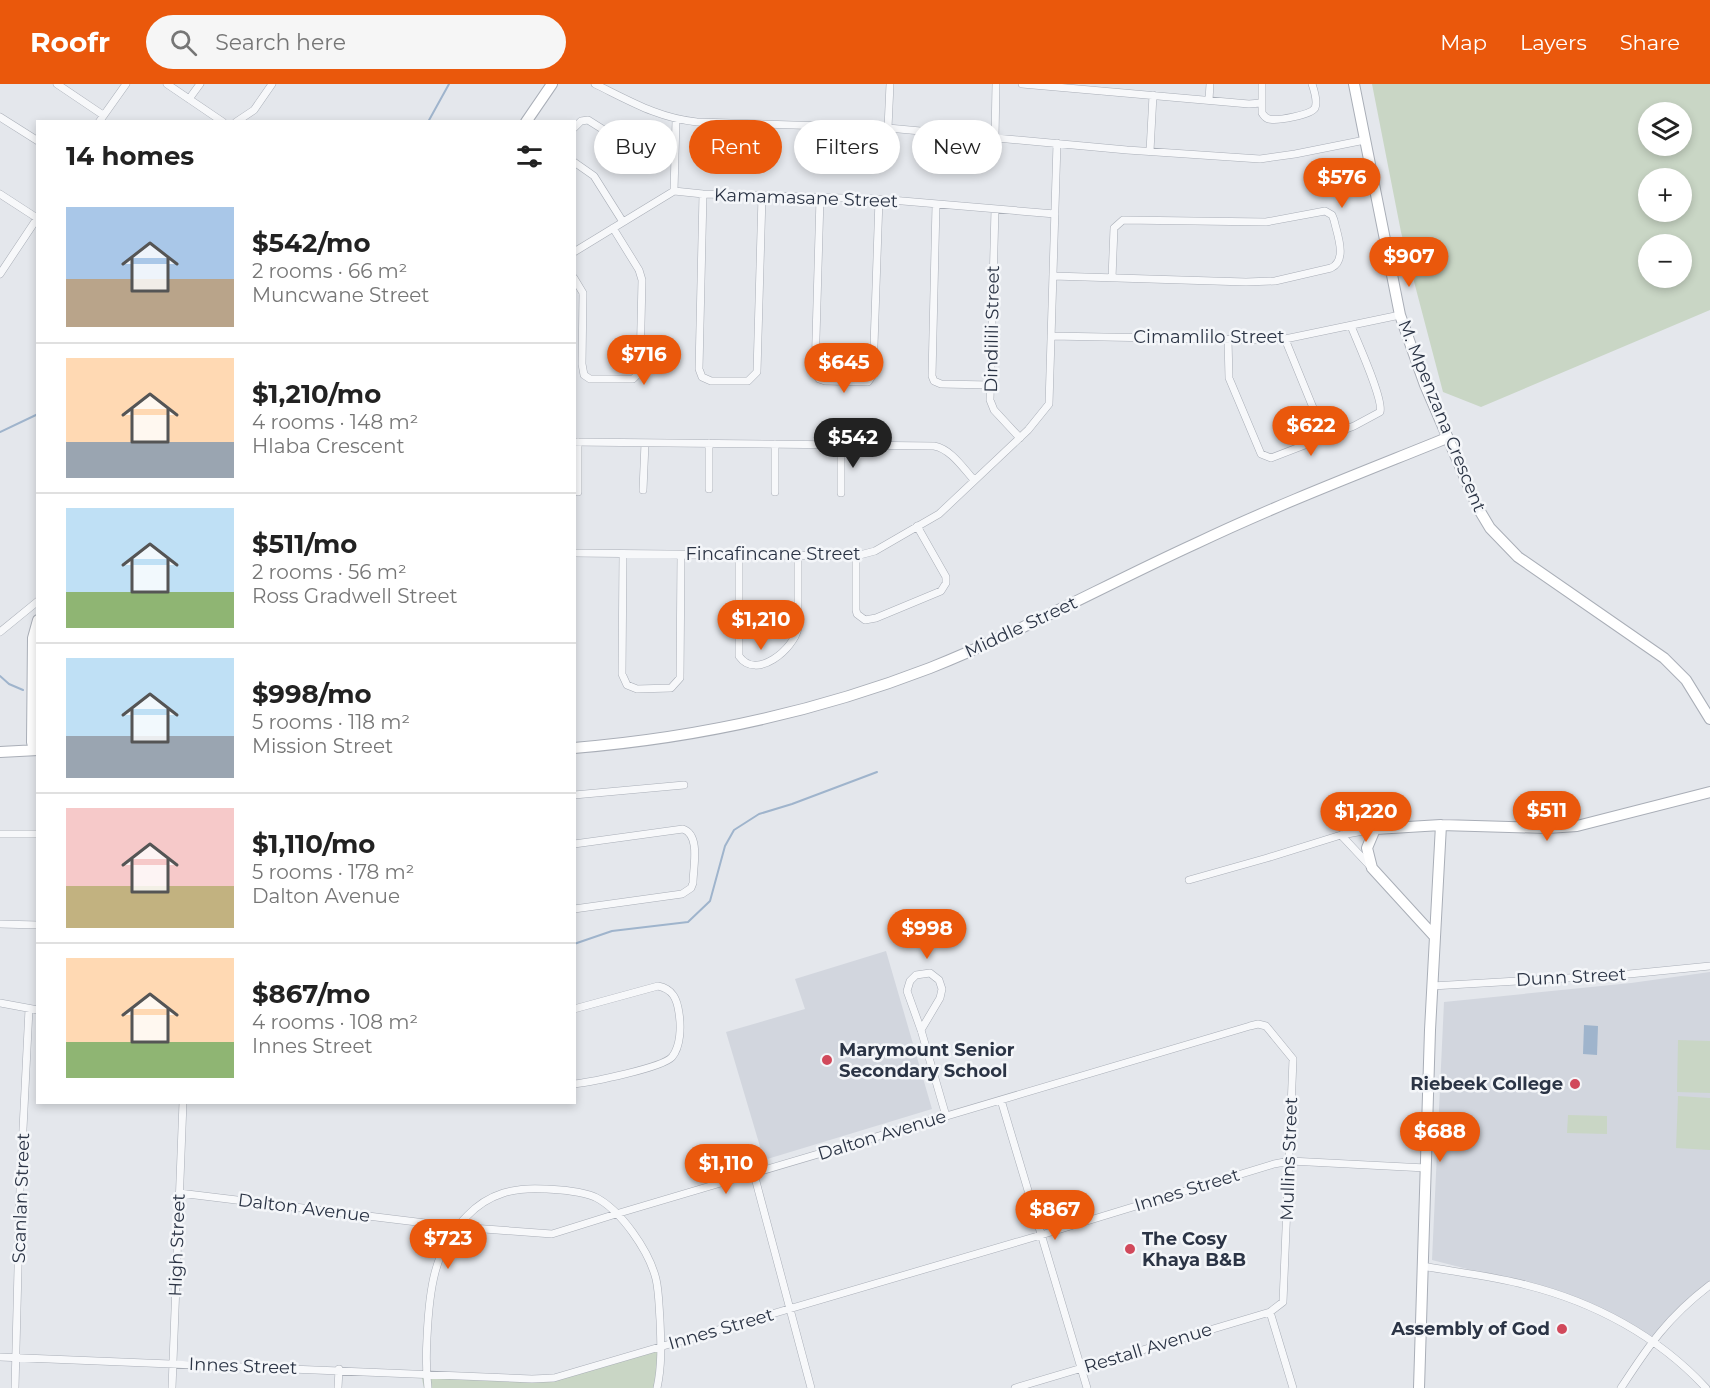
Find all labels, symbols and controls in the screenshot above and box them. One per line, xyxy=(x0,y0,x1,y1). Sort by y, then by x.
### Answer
search box xyxy=(146,15,566,69)
text: Roofr xyxy=(30,25,110,59)
icon: search xyxy=(167,26,200,59)
text: Search here xyxy=(215,29,346,56)
text: Map xyxy=(1440,30,1487,55)
text: Layers xyxy=(1520,30,1587,55)
text: Share xyxy=(1620,30,1680,55)
map controls xyxy=(1638,102,1692,288)
button: layers xyxy=(1638,102,1692,156)
chip: Buy xyxy=(594,120,677,174)
chip: Rent xyxy=(689,120,782,174)
chip: Filters xyxy=(794,120,900,174)
chip: New xyxy=(912,120,1002,174)
text: 14 homes xyxy=(66,140,194,172)
icon: filters xyxy=(513,140,546,173)
pin: $576 xyxy=(1306,158,1378,209)
text: $576 xyxy=(1317,165,1367,189)
button: + xyxy=(1638,168,1692,222)
street label: Kamamasane Street xyxy=(714,184,898,212)
text: $542/mo xyxy=(252,227,371,259)
icon: home xyxy=(114,231,186,303)
button: − xyxy=(1638,234,1692,288)
pin: $907 xyxy=(1373,237,1445,288)
text: $907 xyxy=(1383,244,1435,268)
text: 2 rooms · 66 m² xyxy=(252,259,407,283)
street label: Dindilili Street xyxy=(980,265,1004,393)
text: Muncwane Street xyxy=(252,283,429,307)
street label: M. Mpenzana Crescent xyxy=(1393,317,1491,515)
street label: Cimamlilo Street xyxy=(1133,326,1285,348)
pin: $716 xyxy=(608,335,680,386)
text: $716 xyxy=(621,342,667,366)
pin: $645 xyxy=(808,343,880,394)
text: $645 xyxy=(818,350,870,374)
text: $1,210/mo xyxy=(252,378,381,410)
icon: home xyxy=(114,382,186,454)
pin: $622 xyxy=(1275,406,1347,457)
text: 4 rooms · 148 m² xyxy=(252,410,418,434)
text: $622 xyxy=(1286,413,1336,437)
pin: $542 xyxy=(817,418,889,469)
text: $542 xyxy=(828,425,878,449)
text: Hlaba Crescent xyxy=(252,434,405,458)
text: $511/mo xyxy=(252,528,357,560)
icon: home xyxy=(114,532,186,604)
street label: Fincafincane Street xyxy=(685,543,861,565)
text: 2 rooms · 56 m² xyxy=(252,560,407,584)
text: Ross Gradwell Street xyxy=(252,584,458,608)
street label: Middle Street xyxy=(961,591,1081,663)
pin: $1,210 xyxy=(712,600,810,651)
text: $1,210 xyxy=(731,607,791,631)
text: $998/mo xyxy=(252,678,372,710)
icon: home xyxy=(114,682,186,754)
text: 5 rooms · 118 m² xyxy=(252,710,410,734)
text: Mission Street xyxy=(252,734,393,758)
pin: $511 xyxy=(1511,791,1583,842)
pin: $1,220 xyxy=(1317,792,1415,843)
text: $511 xyxy=(1527,798,1567,822)
text: $1,220 xyxy=(1334,799,1398,823)
text: $1,110/mo xyxy=(252,828,375,860)
icon: home xyxy=(114,832,186,904)
text: 5 rooms · 178 m² xyxy=(252,860,414,884)
text: Dalton Avenue xyxy=(252,884,400,908)
pin: $998 xyxy=(891,909,963,960)
text: $998 xyxy=(901,916,953,940)
street label: Dunn Street xyxy=(1515,963,1627,991)
text: $867/mo xyxy=(252,978,370,1010)
icon: home xyxy=(114,982,186,1054)
text: 4 rooms · 108 m² xyxy=(252,1010,418,1034)
text: Innes Street xyxy=(252,1034,373,1058)
place label: Marymount Senior Secondary School xyxy=(839,1039,1015,1082)
marker: Marymount Senior Secondary School xyxy=(820,1053,834,1067)
place label: Riebeek College xyxy=(1410,1073,1563,1095)
marker: Riebeek College xyxy=(1568,1077,1582,1091)
street label: Mullins Street xyxy=(1276,1097,1302,1221)
street label: Dalton Avenue xyxy=(815,1105,949,1165)
pin: $688 xyxy=(1404,1112,1476,1163)
text: $688 xyxy=(1414,1119,1466,1143)
street label: Scanlan Street xyxy=(8,1132,34,1264)
pin: $1,110 xyxy=(677,1144,775,1195)
text: $1,110 xyxy=(699,1151,753,1175)
street label: Innes Street xyxy=(1132,1164,1242,1216)
street label: Dalton Avenue xyxy=(237,1189,372,1227)
pin: $867 xyxy=(1019,1190,1091,1241)
street label: High Street xyxy=(164,1193,190,1297)
text: $867 xyxy=(1029,1197,1081,1221)
pin: $723 xyxy=(412,1219,484,1270)
text: $723 xyxy=(424,1226,472,1250)
place label: The Cosy Khaya B&B xyxy=(1142,1228,1246,1271)
marker: The Cosy Khaya B&B xyxy=(1123,1242,1137,1256)
street label: Innes Street xyxy=(666,1303,776,1355)
street label: Restall Avenue xyxy=(1081,1318,1215,1378)
place label: Assembly of God xyxy=(1390,1318,1550,1340)
marker: Assembly of God xyxy=(1555,1322,1569,1336)
street label: Innes Street xyxy=(188,1353,298,1379)

